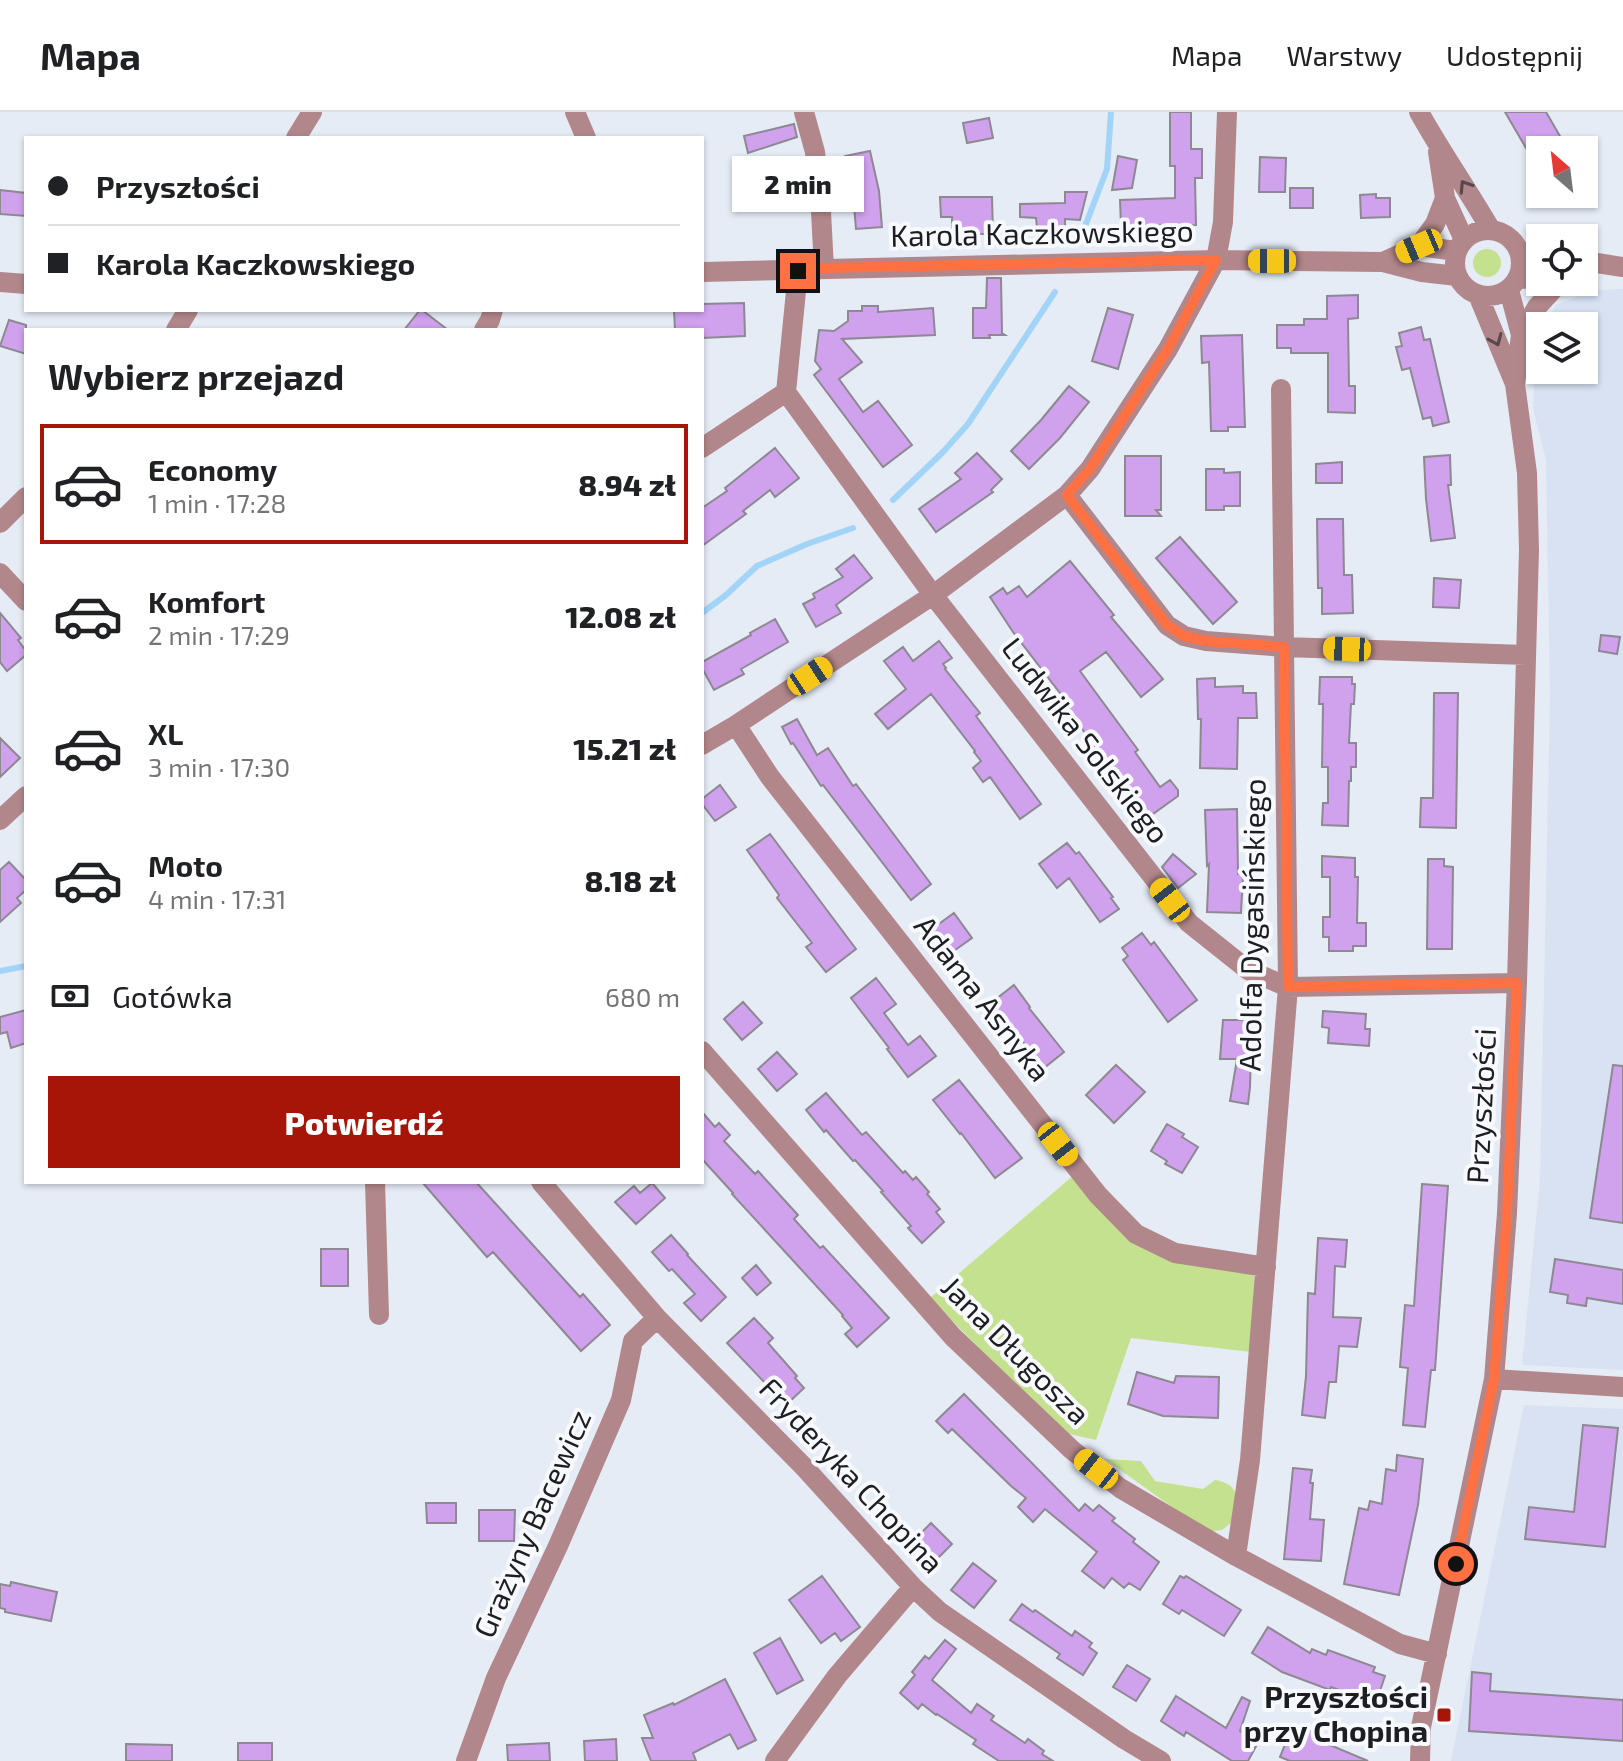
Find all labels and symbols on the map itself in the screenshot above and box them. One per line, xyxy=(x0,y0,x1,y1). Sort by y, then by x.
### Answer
north arrow xyxy=(1526,136,1598,208)
callout: 2 min xyxy=(732,155,864,211)
one-way arrow xyxy=(1460,181,1475,195)
street label: Karola Kaczkowskiego xyxy=(890,211,1194,253)
car xyxy=(1392,226,1446,266)
car xyxy=(1248,249,1296,273)
route end xyxy=(780,253,816,289)
one-way arrow xyxy=(1486,332,1502,346)
street label: Ludwika Solskiego xyxy=(995,630,1178,850)
car xyxy=(1323,636,1371,662)
car xyxy=(783,653,837,699)
street label: Adolfa Dygasińskiego xyxy=(1230,778,1272,1072)
car xyxy=(1146,874,1194,926)
street label: Adama Asnyka xyxy=(908,908,1059,1088)
street label: Przyszłości xyxy=(1458,1027,1502,1185)
car xyxy=(1034,1118,1082,1170)
street label: Jana Długosza xyxy=(935,1268,1098,1431)
street label: Fryderyka Chopina xyxy=(753,1370,952,1580)
street label: Grażyny Bacewicz xyxy=(465,1404,598,1643)
car xyxy=(1070,1445,1122,1493)
route start xyxy=(1438,1546,1474,1582)
place label: Przyszłości przy Chopina xyxy=(1244,1678,1428,1749)
marker: Przyszłości przy Chopina xyxy=(1435,1706,1453,1724)

